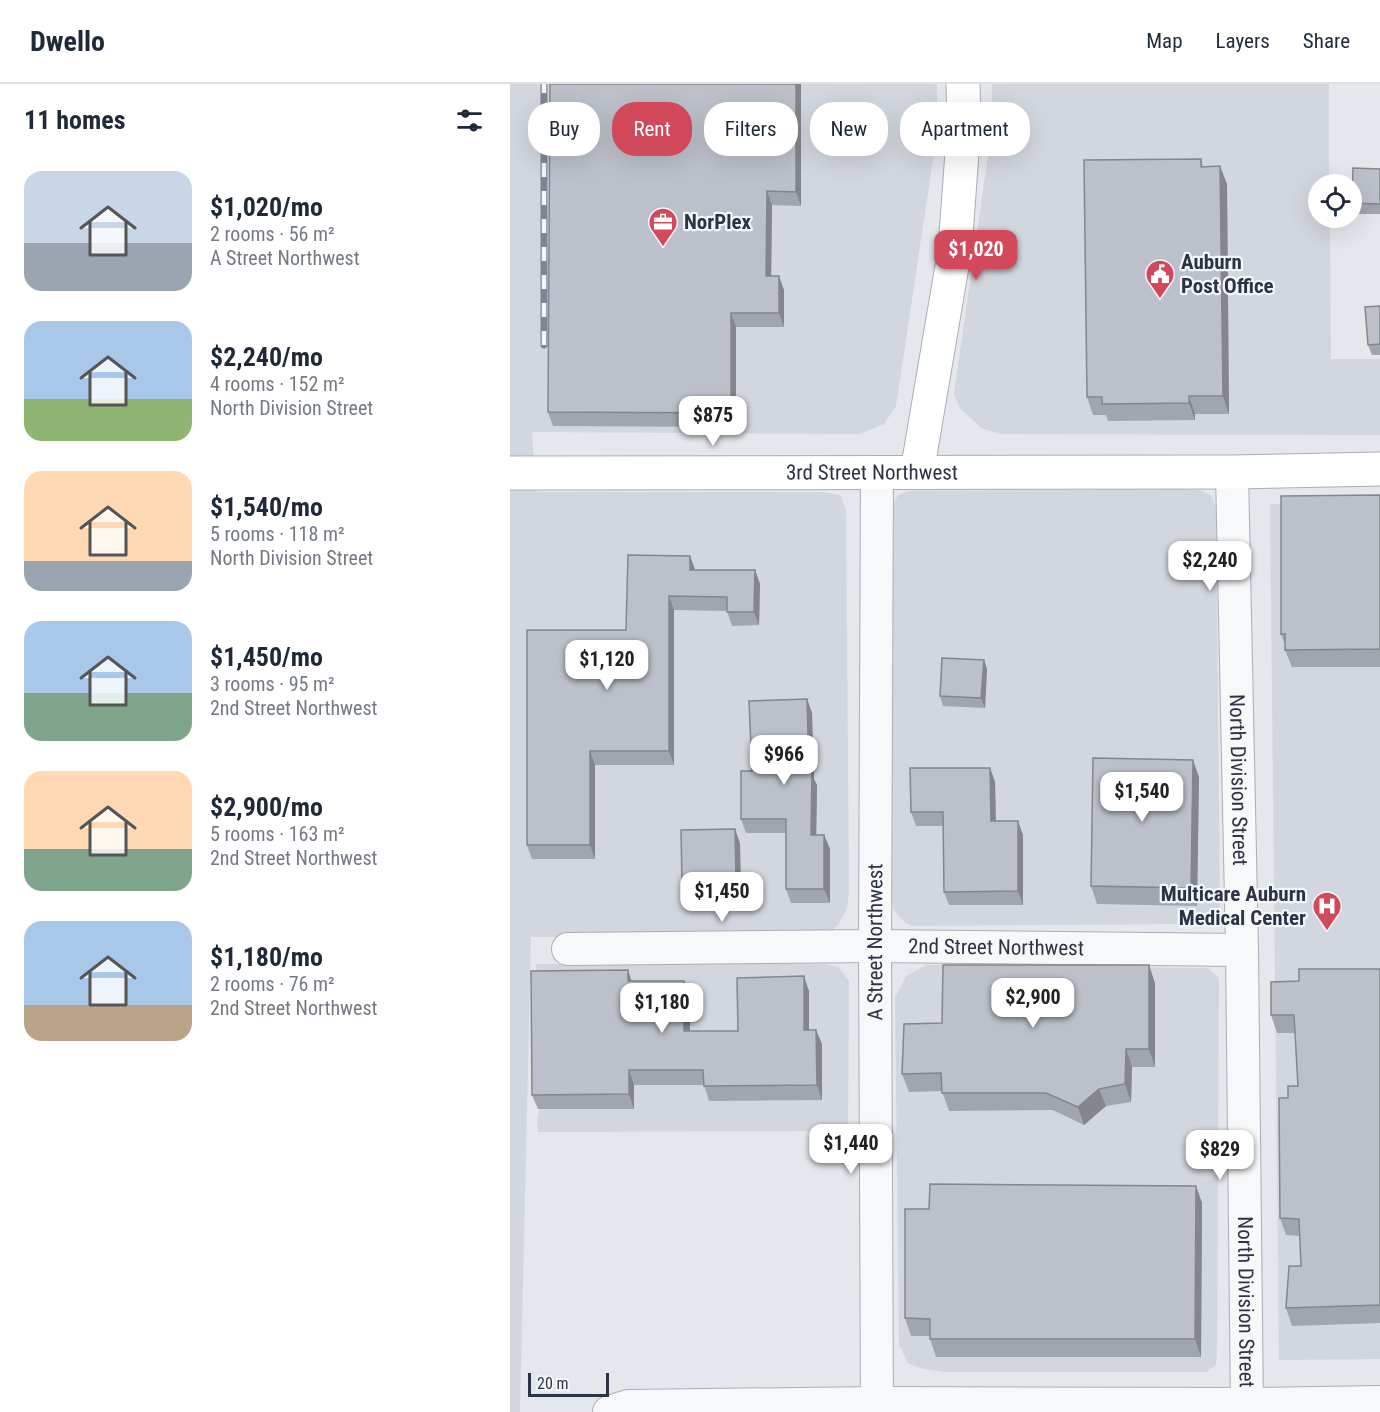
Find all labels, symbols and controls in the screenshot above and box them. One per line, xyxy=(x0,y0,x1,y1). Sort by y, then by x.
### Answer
text: Dwello xyxy=(30,25,105,58)
text: Map xyxy=(1146,29,1183,53)
text: Layers xyxy=(1216,29,1270,53)
text: Share xyxy=(1303,29,1350,53)
chip: Buy xyxy=(528,102,600,156)
chip: Rent xyxy=(612,102,692,156)
chip: Filters xyxy=(704,102,798,156)
chip: New xyxy=(810,102,888,156)
chip: Apartment xyxy=(900,102,1030,156)
icon: filters xyxy=(453,104,486,137)
text: 11 homes xyxy=(24,105,126,135)
map controls xyxy=(1308,174,1362,228)
button: locate xyxy=(1308,174,1362,228)
text: $1,020/mo xyxy=(210,192,323,222)
icon: home xyxy=(72,195,144,267)
office icon: NorPlex xyxy=(647,206,679,248)
place label: NorPlex xyxy=(684,210,752,234)
text: 2 rooms · 56 m² xyxy=(210,222,335,246)
pin: $1,020 xyxy=(927,230,1025,281)
text: $1,020 xyxy=(948,237,1004,261)
text: A Street Northwest xyxy=(210,246,360,270)
place label: Auburn Post Office xyxy=(1181,250,1274,298)
public building icon: Auburn Post Office xyxy=(1144,258,1176,300)
text: $2,240/mo xyxy=(210,342,323,372)
icon: home xyxy=(72,345,144,417)
text: 4 rooms · 152 m² xyxy=(210,372,345,396)
text: North Division Street xyxy=(210,396,373,420)
pin: $875 xyxy=(677,396,749,447)
text: $875 xyxy=(693,403,733,427)
street label: 3rd Street Northwest xyxy=(786,460,958,485)
text: $1,540/mo xyxy=(210,492,323,522)
icon: home xyxy=(72,495,144,567)
text: 5 rooms · 118 m² xyxy=(210,522,345,546)
pin: $2,240 xyxy=(1161,541,1259,592)
text: North Division Street xyxy=(210,546,373,570)
text: $2,240 xyxy=(1182,548,1238,572)
pin: $1,120 xyxy=(558,640,656,691)
text: $1,450/mo xyxy=(210,642,323,672)
icon: home xyxy=(72,645,144,717)
text: $1,120 xyxy=(579,647,635,671)
text: 3 rooms · 95 m² xyxy=(210,672,335,696)
street label: North Division Street xyxy=(1225,694,1252,866)
text: 2nd Street Northwest xyxy=(210,696,378,720)
pin: $966 xyxy=(748,735,820,786)
text: $966 xyxy=(764,742,804,766)
pin: $1,540 xyxy=(1093,772,1191,823)
text: $1,540 xyxy=(1114,779,1170,803)
text: $2,900/mo xyxy=(210,792,323,822)
icon: home xyxy=(72,795,144,867)
text: 5 rooms · 163 m² xyxy=(210,822,345,846)
text: 2nd Street Northwest xyxy=(210,846,378,870)
street label: A Street Northwest xyxy=(863,863,887,1021)
pin: $1,450 xyxy=(673,872,771,923)
text: $1,450 xyxy=(694,879,750,903)
place label: Multicare Auburn Medical Center xyxy=(1161,882,1306,930)
hospital icon: Multicare Auburn Medical Center xyxy=(1311,890,1343,932)
street label: 2nd Street Northwest xyxy=(908,934,1084,960)
text: $1,180/mo xyxy=(210,942,323,972)
icon: home xyxy=(72,945,144,1017)
text: 2 rooms · 76 m² xyxy=(210,972,335,996)
pin: $2,900 xyxy=(984,978,1082,1029)
pin: $1,180 xyxy=(613,983,711,1034)
text: $2,900 xyxy=(1005,985,1061,1009)
text: $1,180 xyxy=(634,990,690,1014)
text: 2nd Street Northwest xyxy=(210,996,378,1020)
pin: $1,440 xyxy=(802,1124,900,1175)
pin: $829 xyxy=(1184,1130,1256,1181)
text: $1,440 xyxy=(823,1131,879,1155)
text: $829 xyxy=(1200,1137,1240,1161)
street label: North Division Street xyxy=(1233,1216,1259,1388)
scale bar xyxy=(528,1370,609,1398)
text: 20 m xyxy=(537,1374,569,1393)

